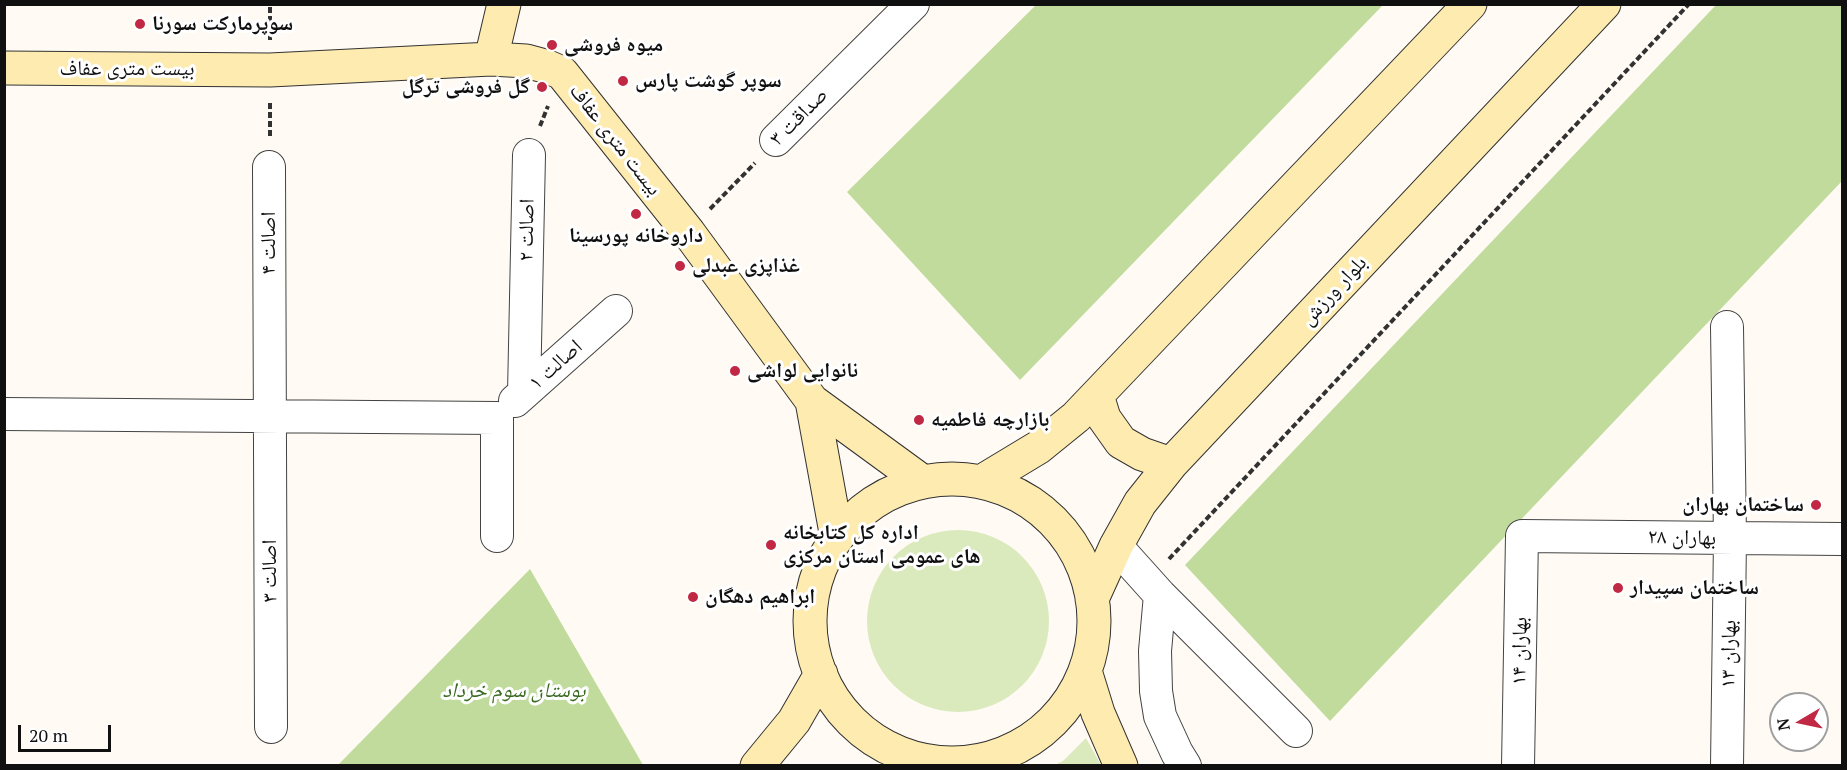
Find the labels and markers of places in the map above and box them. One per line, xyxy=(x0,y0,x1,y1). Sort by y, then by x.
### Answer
place label: سوپرمارکت سورنا xyxy=(152,11,293,37)
marker: سوپرمارکت سورنا xyxy=(133,17,147,31)
place label: میوه فروشی xyxy=(564,32,663,58)
marker: میوه فروشی xyxy=(545,38,559,52)
place label: سوپر گوشت پارس xyxy=(635,68,782,94)
place label: گل فروشی ترگل xyxy=(402,74,530,100)
marker: سوپر گوشت پارس xyxy=(616,74,630,88)
marker: گل فروشی ترگل xyxy=(535,80,549,94)
marker: داروخانه پورسینا xyxy=(629,207,643,221)
place label: داروخانه پورسینا xyxy=(569,223,703,249)
place label: غذاپزی عبدلی xyxy=(692,253,800,279)
marker: غذاپزی عبدلی xyxy=(673,259,687,273)
place label: نانوایی لواشی xyxy=(747,358,858,384)
marker: نانوایی لواشی xyxy=(728,364,742,378)
place label: بازارچه فاطمیه xyxy=(931,407,1049,433)
marker: بازارچه فاطمیه xyxy=(912,413,926,427)
place label: ساختمان بهاران xyxy=(1682,492,1804,518)
marker: ساختمان بهاران xyxy=(1809,498,1823,512)
place label: اداره کل کتابخانه های عمومی استان مرکزی xyxy=(783,520,981,570)
marker: اداره کل کتابخانه های عمومی استان مرکزی xyxy=(764,538,778,552)
place label: ساختمان سپیدار xyxy=(1630,575,1759,601)
marker: ساختمان سپیدار xyxy=(1611,581,1625,595)
place label: ابراهیم دهگان xyxy=(705,584,815,610)
marker: ابراهیم دهگان xyxy=(686,590,700,604)

